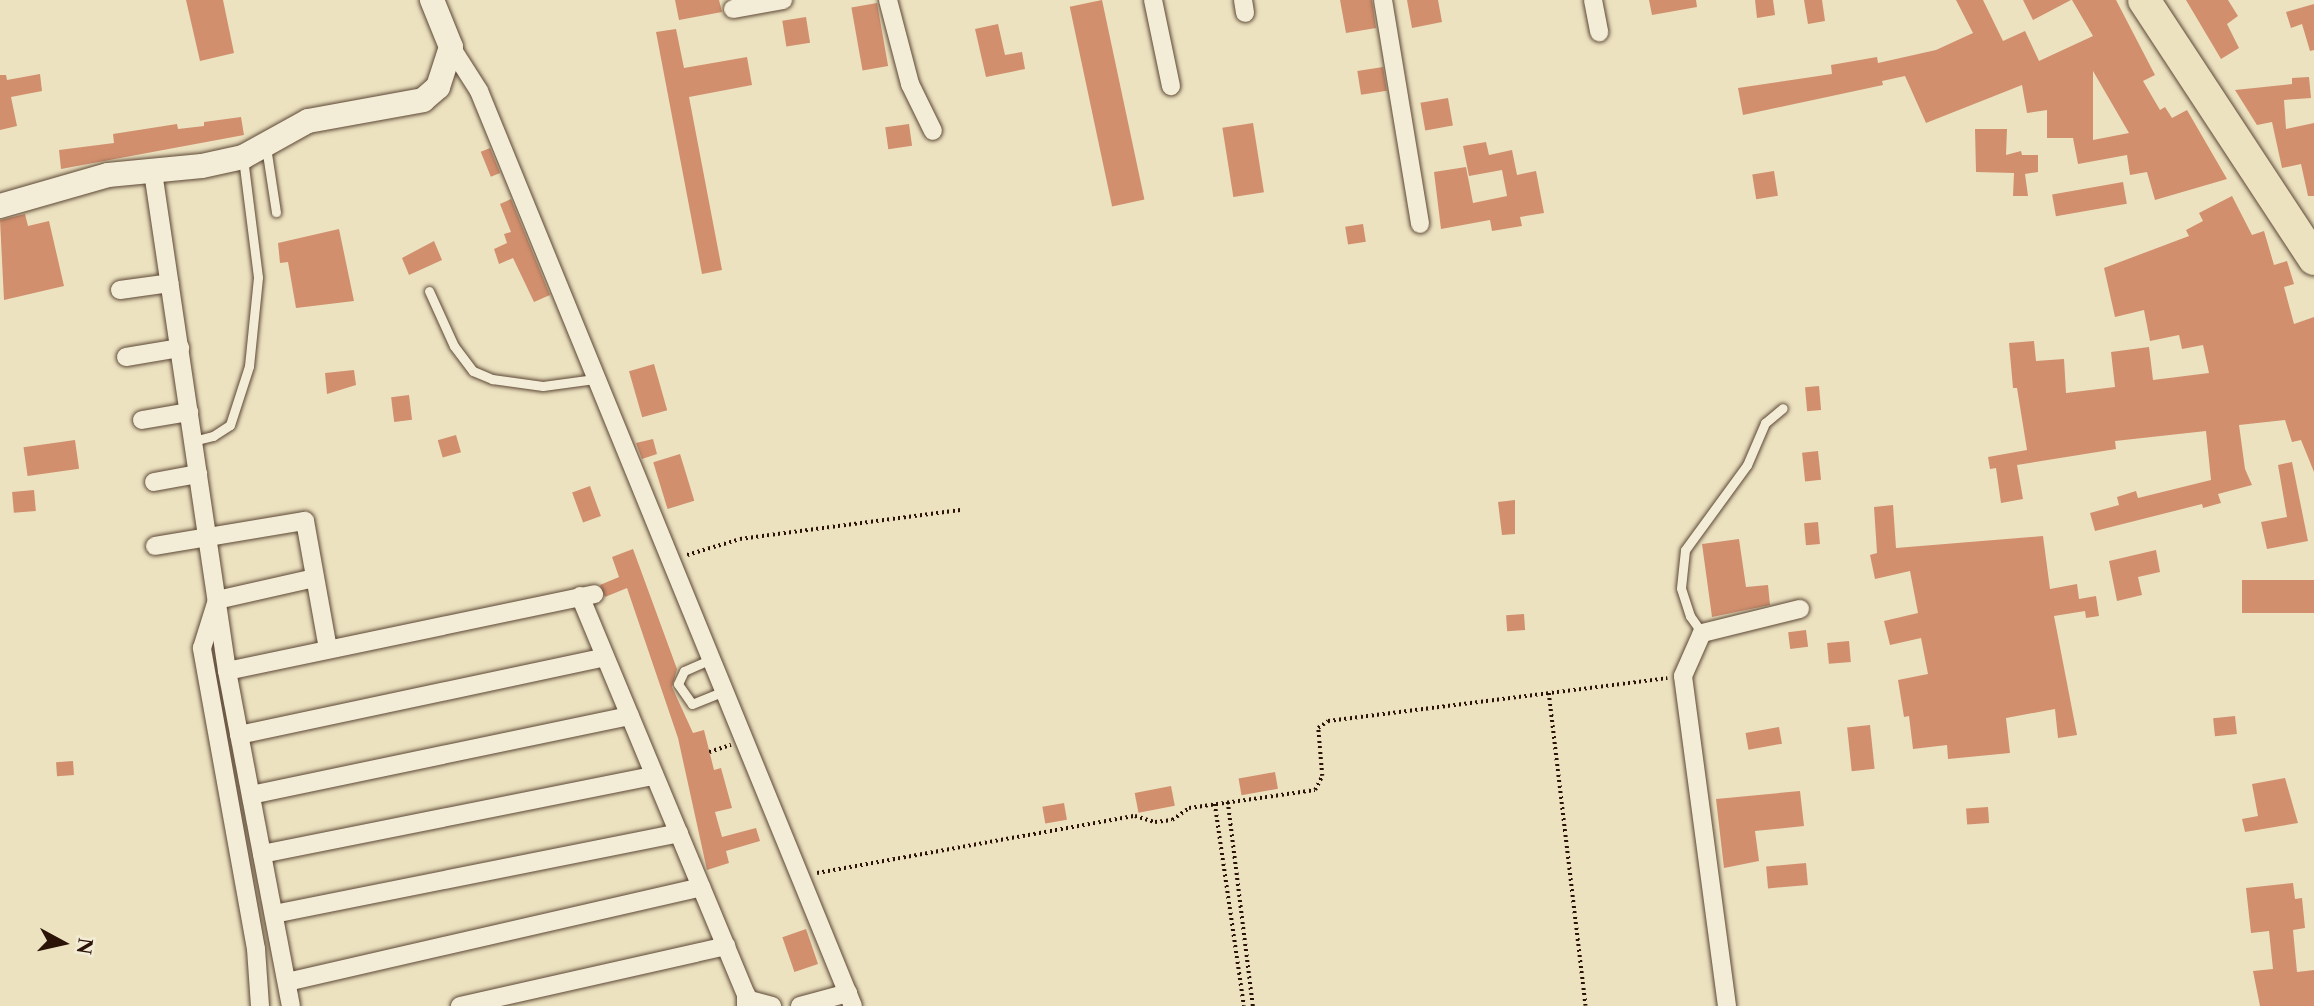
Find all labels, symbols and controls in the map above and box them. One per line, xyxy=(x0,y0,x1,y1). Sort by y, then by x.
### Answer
north arrow xyxy=(28,908,98,978)
text: N xyxy=(72,936,97,956)

